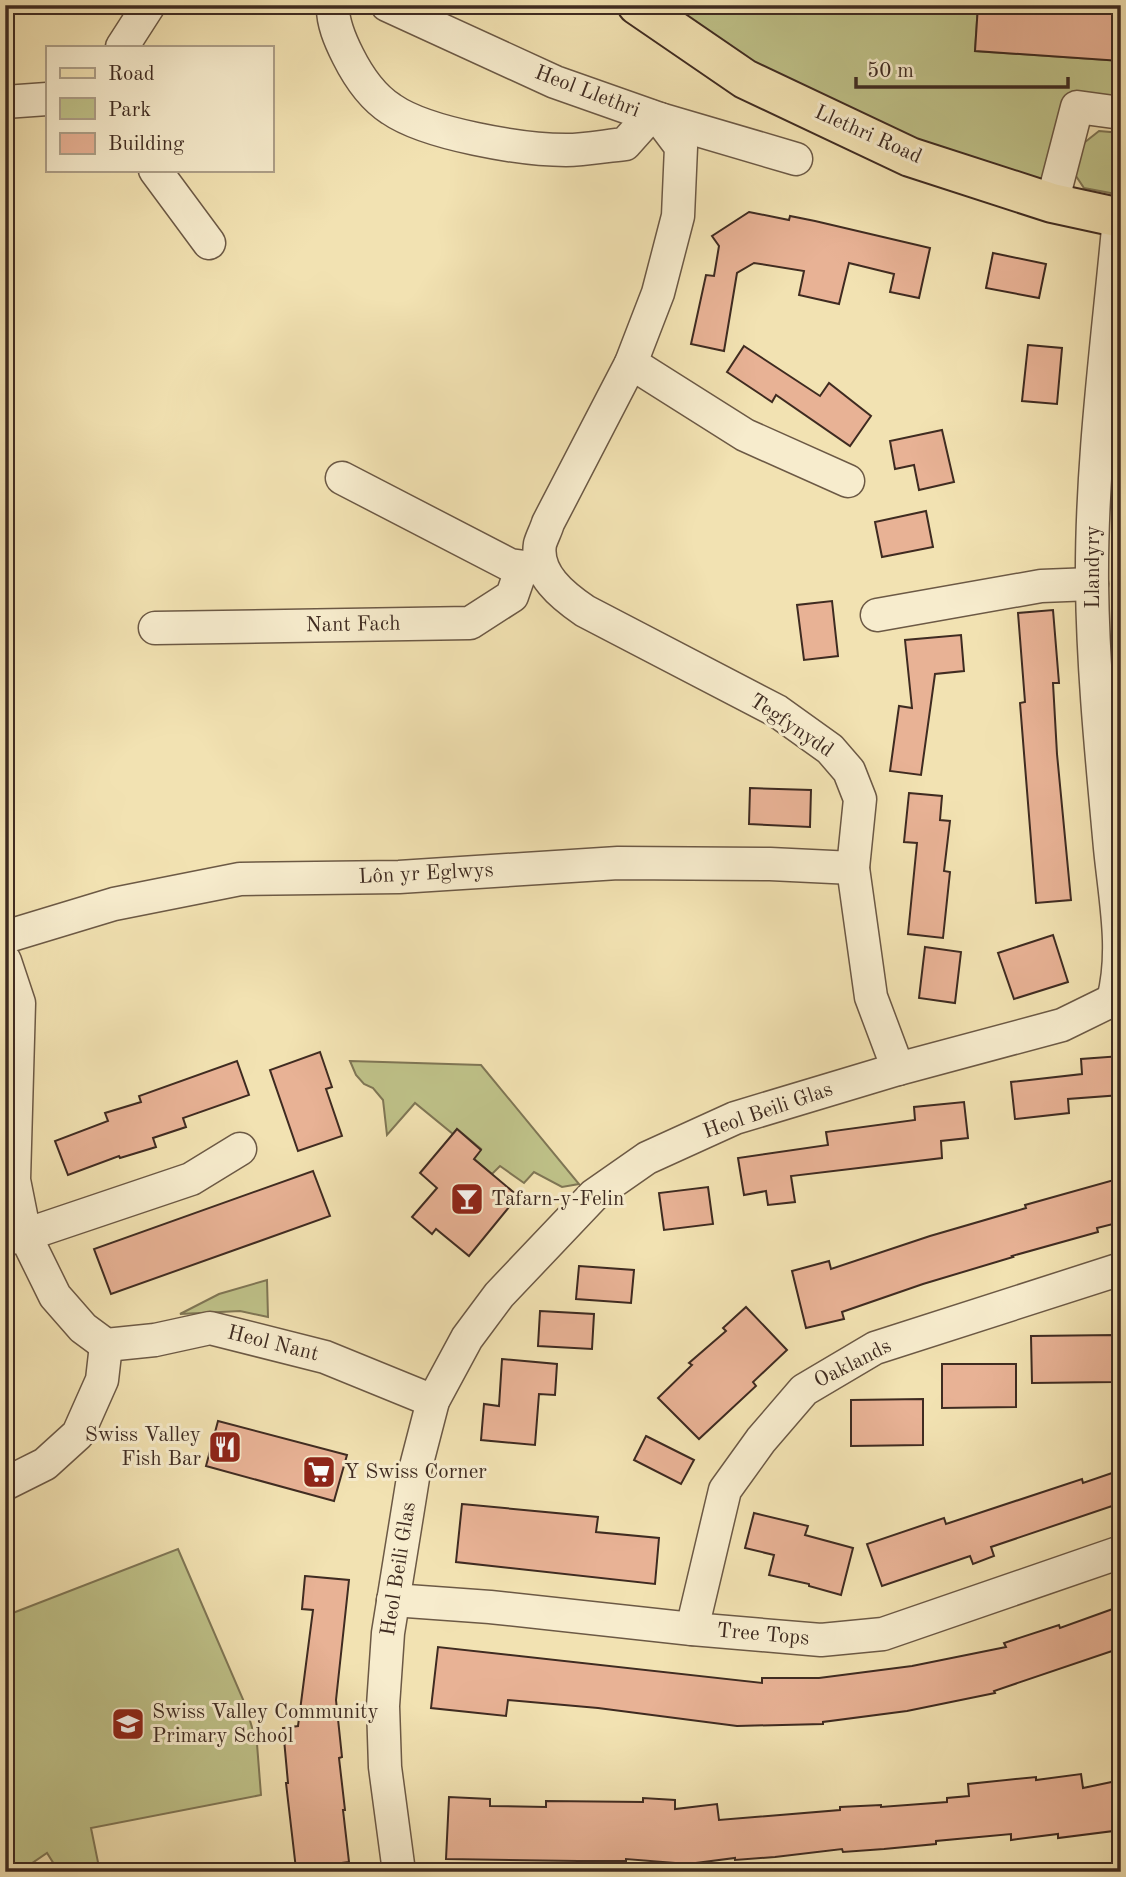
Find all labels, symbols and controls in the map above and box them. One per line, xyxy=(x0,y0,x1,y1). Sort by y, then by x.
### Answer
legend xyxy=(46,46,273,172)
scale bar xyxy=(856,46,1068,90)
text: 50 m xyxy=(867,61,914,82)
street label: Heol Llethri xyxy=(532,62,642,122)
text: Road xyxy=(108,64,155,85)
text: Park xyxy=(108,100,151,121)
street label: Llethri Road xyxy=(811,102,925,168)
text: Building xyxy=(108,134,185,155)
street label: Llandyry xyxy=(1083,525,1104,609)
street label: Nant Fach xyxy=(305,614,401,636)
street label: Tegfynydd xyxy=(745,690,837,762)
street label: Lôn yr Eglwys xyxy=(358,860,494,888)
street label: Heol Beili Glas xyxy=(701,1079,835,1143)
bar icon: Tafarn-y-Felin xyxy=(448,1180,486,1218)
place label: Tafarn-y-Felin xyxy=(491,1189,624,1210)
street label: Heol Nant xyxy=(225,1323,321,1365)
street label: Oaklands xyxy=(811,1336,895,1392)
place label: Swiss Valley Fish Bar xyxy=(85,1425,201,1470)
restaurant icon: Swiss Valley Fish Bar xyxy=(206,1428,244,1466)
supermarket icon: Y Swiss Corner xyxy=(300,1453,338,1491)
place label: Y Swiss Corner xyxy=(344,1462,487,1483)
street label: Heol Beili Glas xyxy=(378,1500,420,1638)
street label: Tree Tops xyxy=(716,1620,810,1650)
place label: Swiss Valley Community Primary School xyxy=(152,1702,379,1747)
school or university icon: Swiss Valley Community Primary School xyxy=(109,1705,147,1743)

